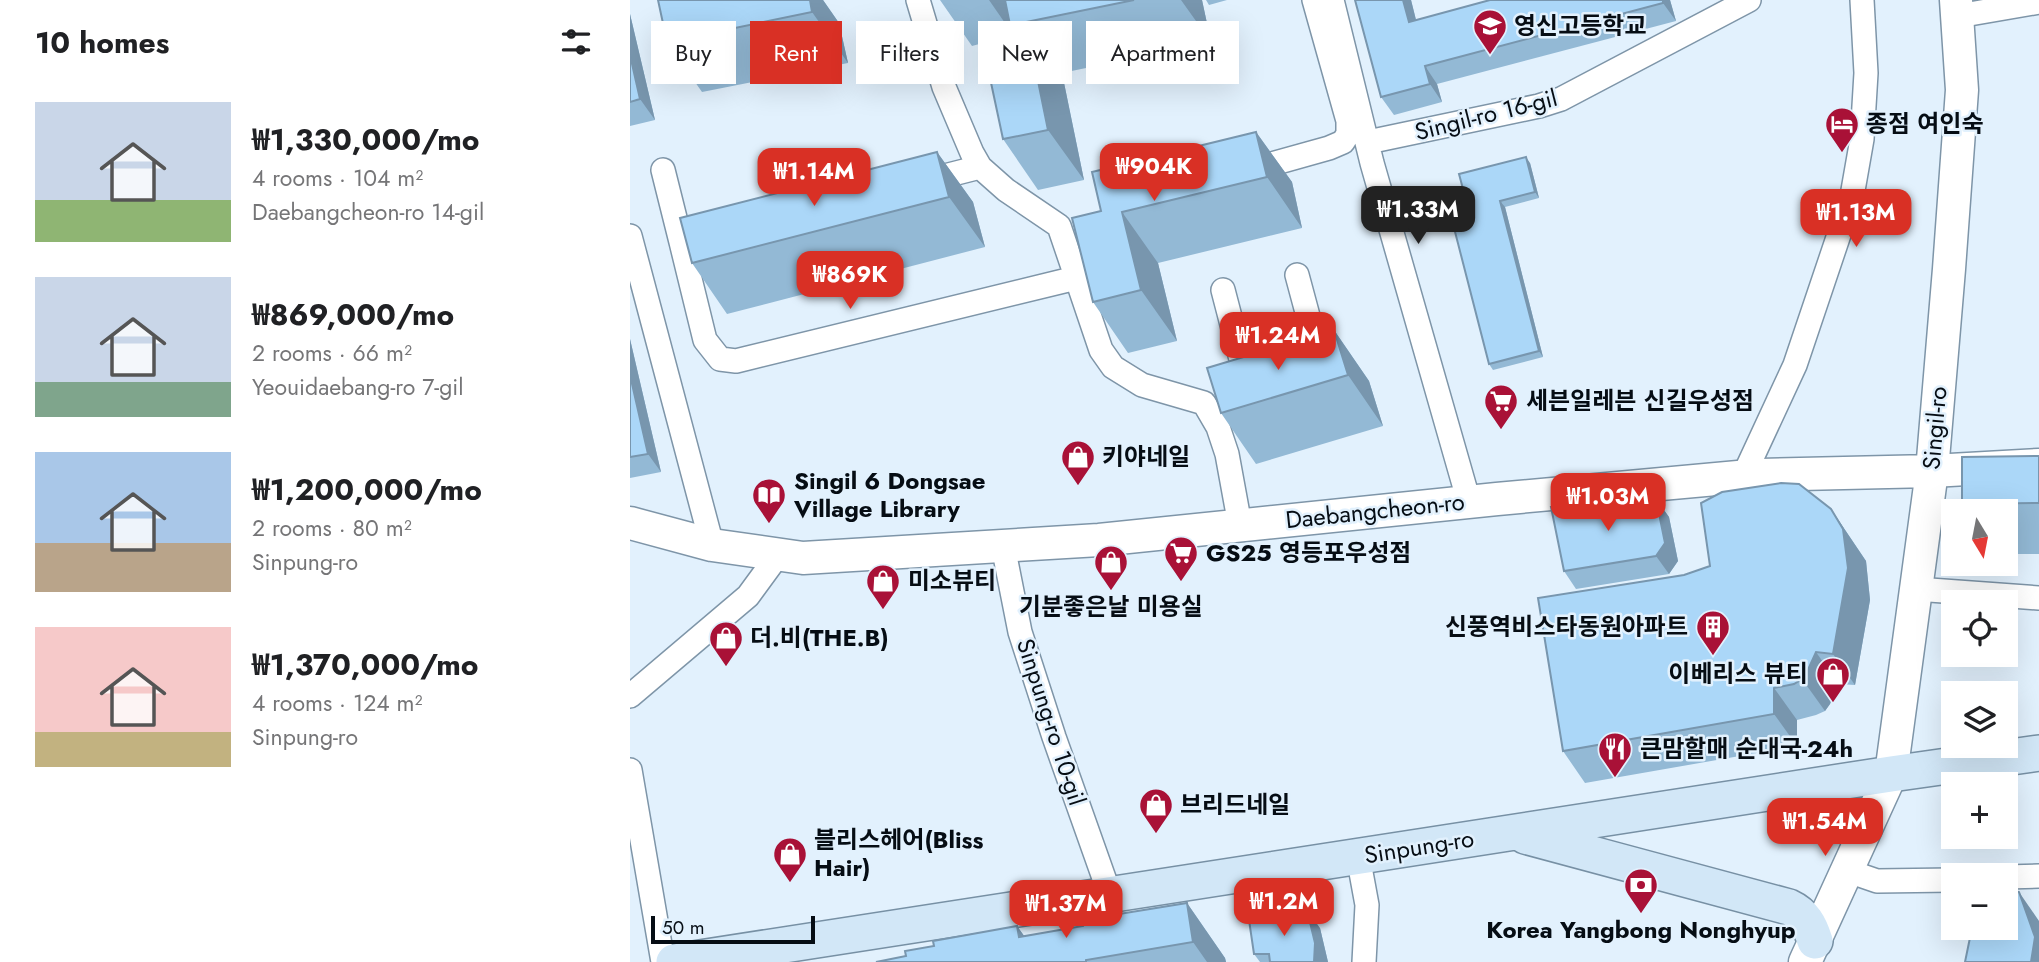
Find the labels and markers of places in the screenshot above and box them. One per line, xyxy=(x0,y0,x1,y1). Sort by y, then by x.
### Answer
school or university icon: 영신고등학교 xyxy=(1471,7,1509,56)
place label: 영신고등학교 xyxy=(1514,8,1646,43)
hotel icon: 종점 여인숙 xyxy=(1823,105,1861,154)
place label: 종점 여인숙 xyxy=(1866,106,1984,141)
pin: ₩904K xyxy=(1105,144,1203,203)
pin: ₩1.14M xyxy=(757,148,871,208)
pin: ₩1.33M xyxy=(1361,187,1475,246)
pin: ₩1.13M xyxy=(1799,190,1913,249)
pin: ₩869K xyxy=(801,252,899,311)
pin: ₩1.24M xyxy=(1221,312,1335,372)
supermarket icon: 세븐일레븐 신길우성점 xyxy=(1482,382,1520,431)
place label: 세븐일레븐 신길우성점 xyxy=(1526,383,1754,418)
shop icon: 키야네일 xyxy=(1059,438,1097,487)
place label: 키야네일 xyxy=(1102,439,1190,474)
place label: Singil 6 Dongsae Village Library xyxy=(793,463,985,526)
pin: ₩1.03M xyxy=(1551,474,1665,533)
library icon: Singil 6 Dongsae Village Library xyxy=(750,476,788,525)
supermarket icon: GS25 영등포우성점 xyxy=(1162,534,1200,583)
place label: GS25 영등포우성점 xyxy=(1206,535,1411,570)
shop icon: 기분좋은날 미용실 xyxy=(1092,543,1130,592)
shop icon: 미소뷰티 xyxy=(864,562,902,611)
place label: 미소뷰티 xyxy=(908,563,996,598)
place label: 기분좋은날 미용실 xyxy=(1019,589,1203,624)
building icon: 신풍역비스타동원아파트 xyxy=(1694,608,1732,657)
place label: 신풍역비스타동원아파트 xyxy=(1445,609,1688,644)
shop icon: 더.비(THE.B) xyxy=(707,619,745,668)
place label: 더.비(THE.B) xyxy=(750,620,889,655)
shop icon: 이베리스 뷰티 xyxy=(1814,655,1852,704)
place label: 이베리스 뷰티 xyxy=(1668,656,1808,691)
restaurant icon: 큰맘할매 순대국-24h xyxy=(1596,730,1634,779)
place label: 큰맘할매 순대국-24h xyxy=(1640,731,1853,766)
shop icon: 브리드네일 xyxy=(1137,786,1175,835)
place label: 브리드네일 xyxy=(1180,787,1290,822)
pin: ₩1.54M xyxy=(1768,798,1882,858)
place label: 블리스헤어(Bliss Hair) xyxy=(814,822,984,885)
shop icon: 블리스헤어(Bliss Hair) xyxy=(771,835,809,884)
bank icon: Korea Yangbong Nonghyup xyxy=(1622,866,1660,915)
pin: ₩1.2M xyxy=(1235,878,1333,938)
pin: ₩1.37M xyxy=(1009,880,1123,940)
place label: Korea Yangbong Nonghyup xyxy=(1486,912,1796,947)

